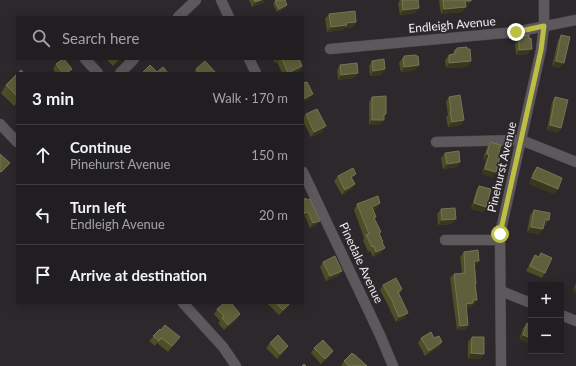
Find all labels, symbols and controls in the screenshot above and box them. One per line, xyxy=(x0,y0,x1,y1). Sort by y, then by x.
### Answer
street label: Endleigh Avenue xyxy=(408,13,496,36)
search box xyxy=(16,16,304,60)
route end xyxy=(507,23,525,41)
icon: search xyxy=(30,27,52,49)
text: Search here xyxy=(62,29,139,47)
text: 3 min xyxy=(32,88,74,109)
text: Walk · 170 m xyxy=(212,90,288,106)
street label: Pinehurst Avenue xyxy=(484,120,519,214)
text: Continue xyxy=(70,138,131,156)
icon: ahead xyxy=(32,144,54,166)
text: 150 m xyxy=(251,147,288,163)
text: Pinehurst Avenue xyxy=(70,156,170,172)
text: Turn left xyxy=(70,198,126,216)
icon: left xyxy=(32,204,54,226)
text: 20 m xyxy=(259,207,288,223)
text: Endleigh Avenue xyxy=(70,216,165,232)
street label: Pinedale Avenue xyxy=(336,220,387,306)
route start xyxy=(491,225,509,243)
icon: arrive xyxy=(32,264,54,286)
text: Arrive at destination xyxy=(70,266,207,284)
map controls xyxy=(528,282,564,354)
button: + xyxy=(528,282,564,318)
button: − xyxy=(528,318,564,354)

